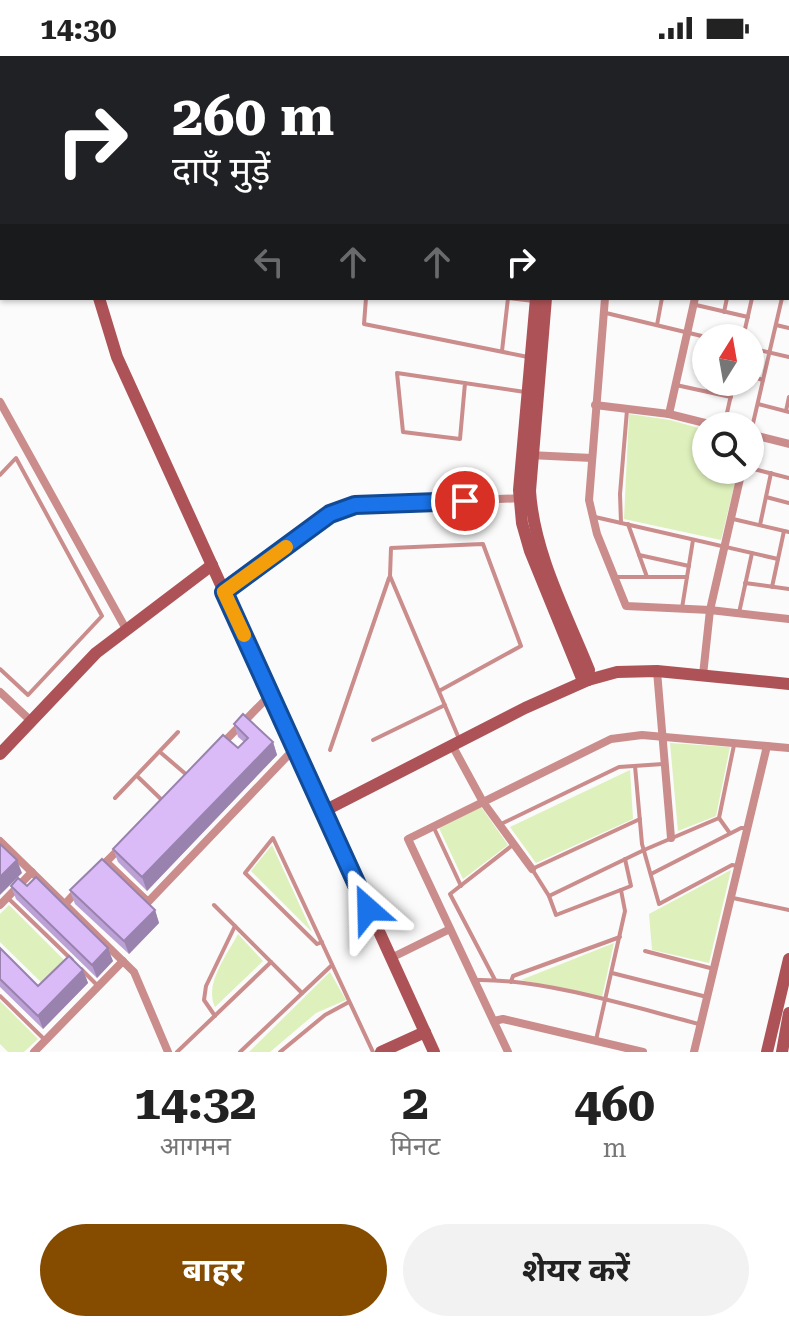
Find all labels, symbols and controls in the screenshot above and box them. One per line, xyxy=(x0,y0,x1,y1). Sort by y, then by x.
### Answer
text: 14:30 xyxy=(40,11,117,46)
text: 260 m xyxy=(172,83,334,149)
icon: right xyxy=(40,88,144,192)
text: दाएँ मुड़ें xyxy=(172,150,270,192)
icon: left xyxy=(247,240,291,284)
icon: ahead xyxy=(331,240,375,284)
icon: ahead xyxy=(415,240,459,284)
icon: right xyxy=(499,240,543,284)
north arrow xyxy=(692,324,764,396)
map controls xyxy=(692,324,764,484)
button: search xyxy=(692,412,764,484)
pin xyxy=(431,467,499,535)
icon: arrive xyxy=(443,479,487,523)
position arrow xyxy=(326,867,410,951)
text: 14:32 xyxy=(134,1075,257,1131)
text: 2 xyxy=(402,1075,429,1131)
text: 460 xyxy=(574,1077,655,1133)
text: आगमन xyxy=(160,1131,231,1161)
text: मिनट xyxy=(391,1131,440,1161)
text: m xyxy=(603,1133,627,1163)
button: बाहर xyxy=(40,1224,387,1316)
button: शेयर करें xyxy=(403,1224,749,1316)

